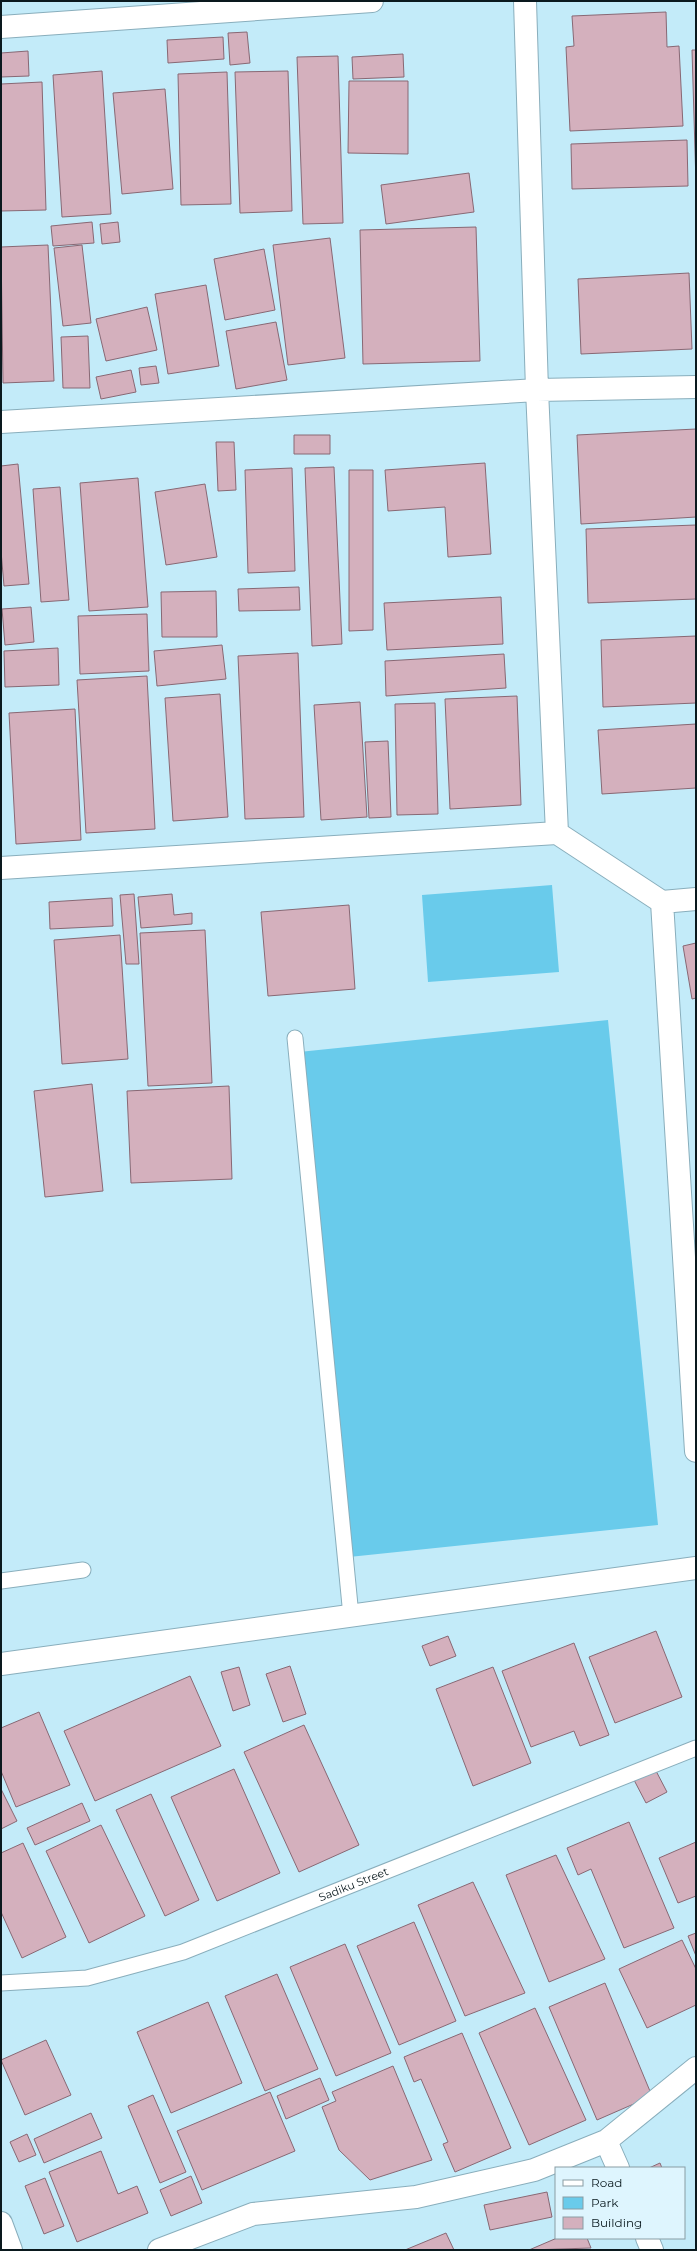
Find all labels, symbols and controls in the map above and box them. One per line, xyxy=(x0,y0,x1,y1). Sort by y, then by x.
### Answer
street label: Sadiku Street xyxy=(317,1864,391,1904)
legend xyxy=(555,2167,685,2239)
text: Road xyxy=(591,2175,622,2190)
text: Park xyxy=(591,2195,619,2210)
text: Building xyxy=(591,2215,642,2230)

